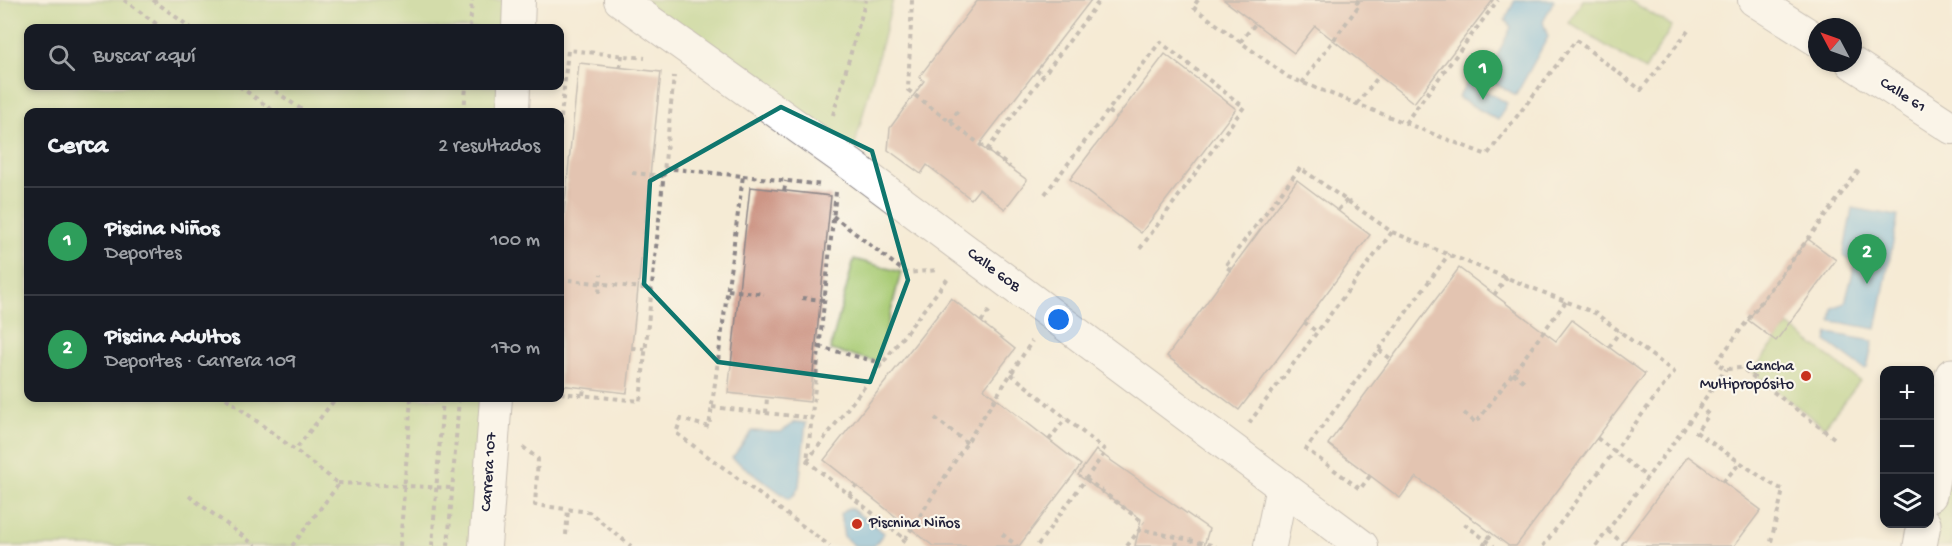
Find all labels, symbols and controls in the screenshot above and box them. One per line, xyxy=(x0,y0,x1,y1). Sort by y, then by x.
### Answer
north arrow xyxy=(1808,18,1862,72)
search box xyxy=(24,24,564,90)
icon: search xyxy=(45,41,78,74)
text: Buscar aquí xyxy=(93,44,196,70)
pin: 1 xyxy=(1464,51,1502,100)
street label: Calle 61 xyxy=(1875,74,1929,118)
text: Cerca xyxy=(48,132,108,163)
text: 2 resultados xyxy=(438,136,540,159)
text: Piscina Niños xyxy=(105,217,219,243)
text: 1 xyxy=(63,230,72,253)
text: 100 m xyxy=(490,230,540,253)
pin: 2 xyxy=(1848,234,1886,284)
text: Deportes xyxy=(105,243,182,266)
street label: Calle 60B xyxy=(963,245,1024,298)
your location xyxy=(1044,305,1073,334)
text: Piscina Adultos xyxy=(105,325,240,351)
text: 2 xyxy=(63,338,72,361)
text: 170 m xyxy=(491,338,540,361)
text: Deportes · Carrera 109 xyxy=(105,351,296,374)
place label: Cancha Multipropósito xyxy=(1700,358,1795,395)
map controls xyxy=(1880,366,1934,528)
button: + xyxy=(1880,366,1934,420)
marker: Cancha Multipropósito xyxy=(1799,369,1813,383)
button: − xyxy=(1880,420,1934,474)
street label: Carrera 107 xyxy=(478,431,502,512)
button: layers xyxy=(1880,474,1934,528)
place label: Piscnina Niños xyxy=(868,515,961,534)
marker: Piscnina Niños xyxy=(850,517,864,531)

